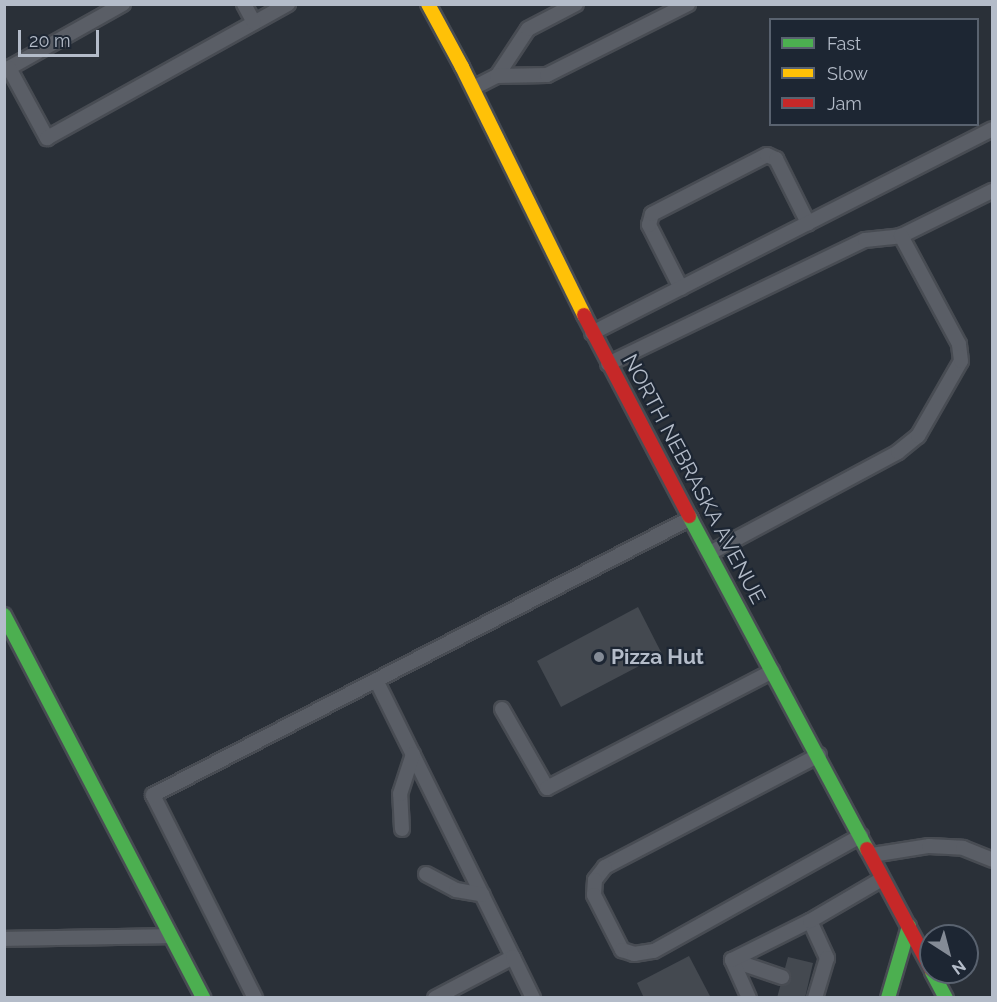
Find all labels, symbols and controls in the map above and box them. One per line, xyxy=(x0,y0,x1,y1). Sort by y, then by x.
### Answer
scale bar xyxy=(21,18,102,56)
legend xyxy=(769,18,979,126)
text: 20 m xyxy=(29,30,71,51)
text: Fast xyxy=(827,33,861,54)
text: Slow xyxy=(827,63,868,84)
text: Jam xyxy=(827,93,862,114)
street label: NORTH NEBRASKA AVENUE xyxy=(617,349,771,609)
place label: Pizza Hut xyxy=(611,644,704,670)
marker: Pizza Hut xyxy=(592,650,606,664)
north arrow xyxy=(919,924,979,984)
text: N xyxy=(948,956,969,979)

